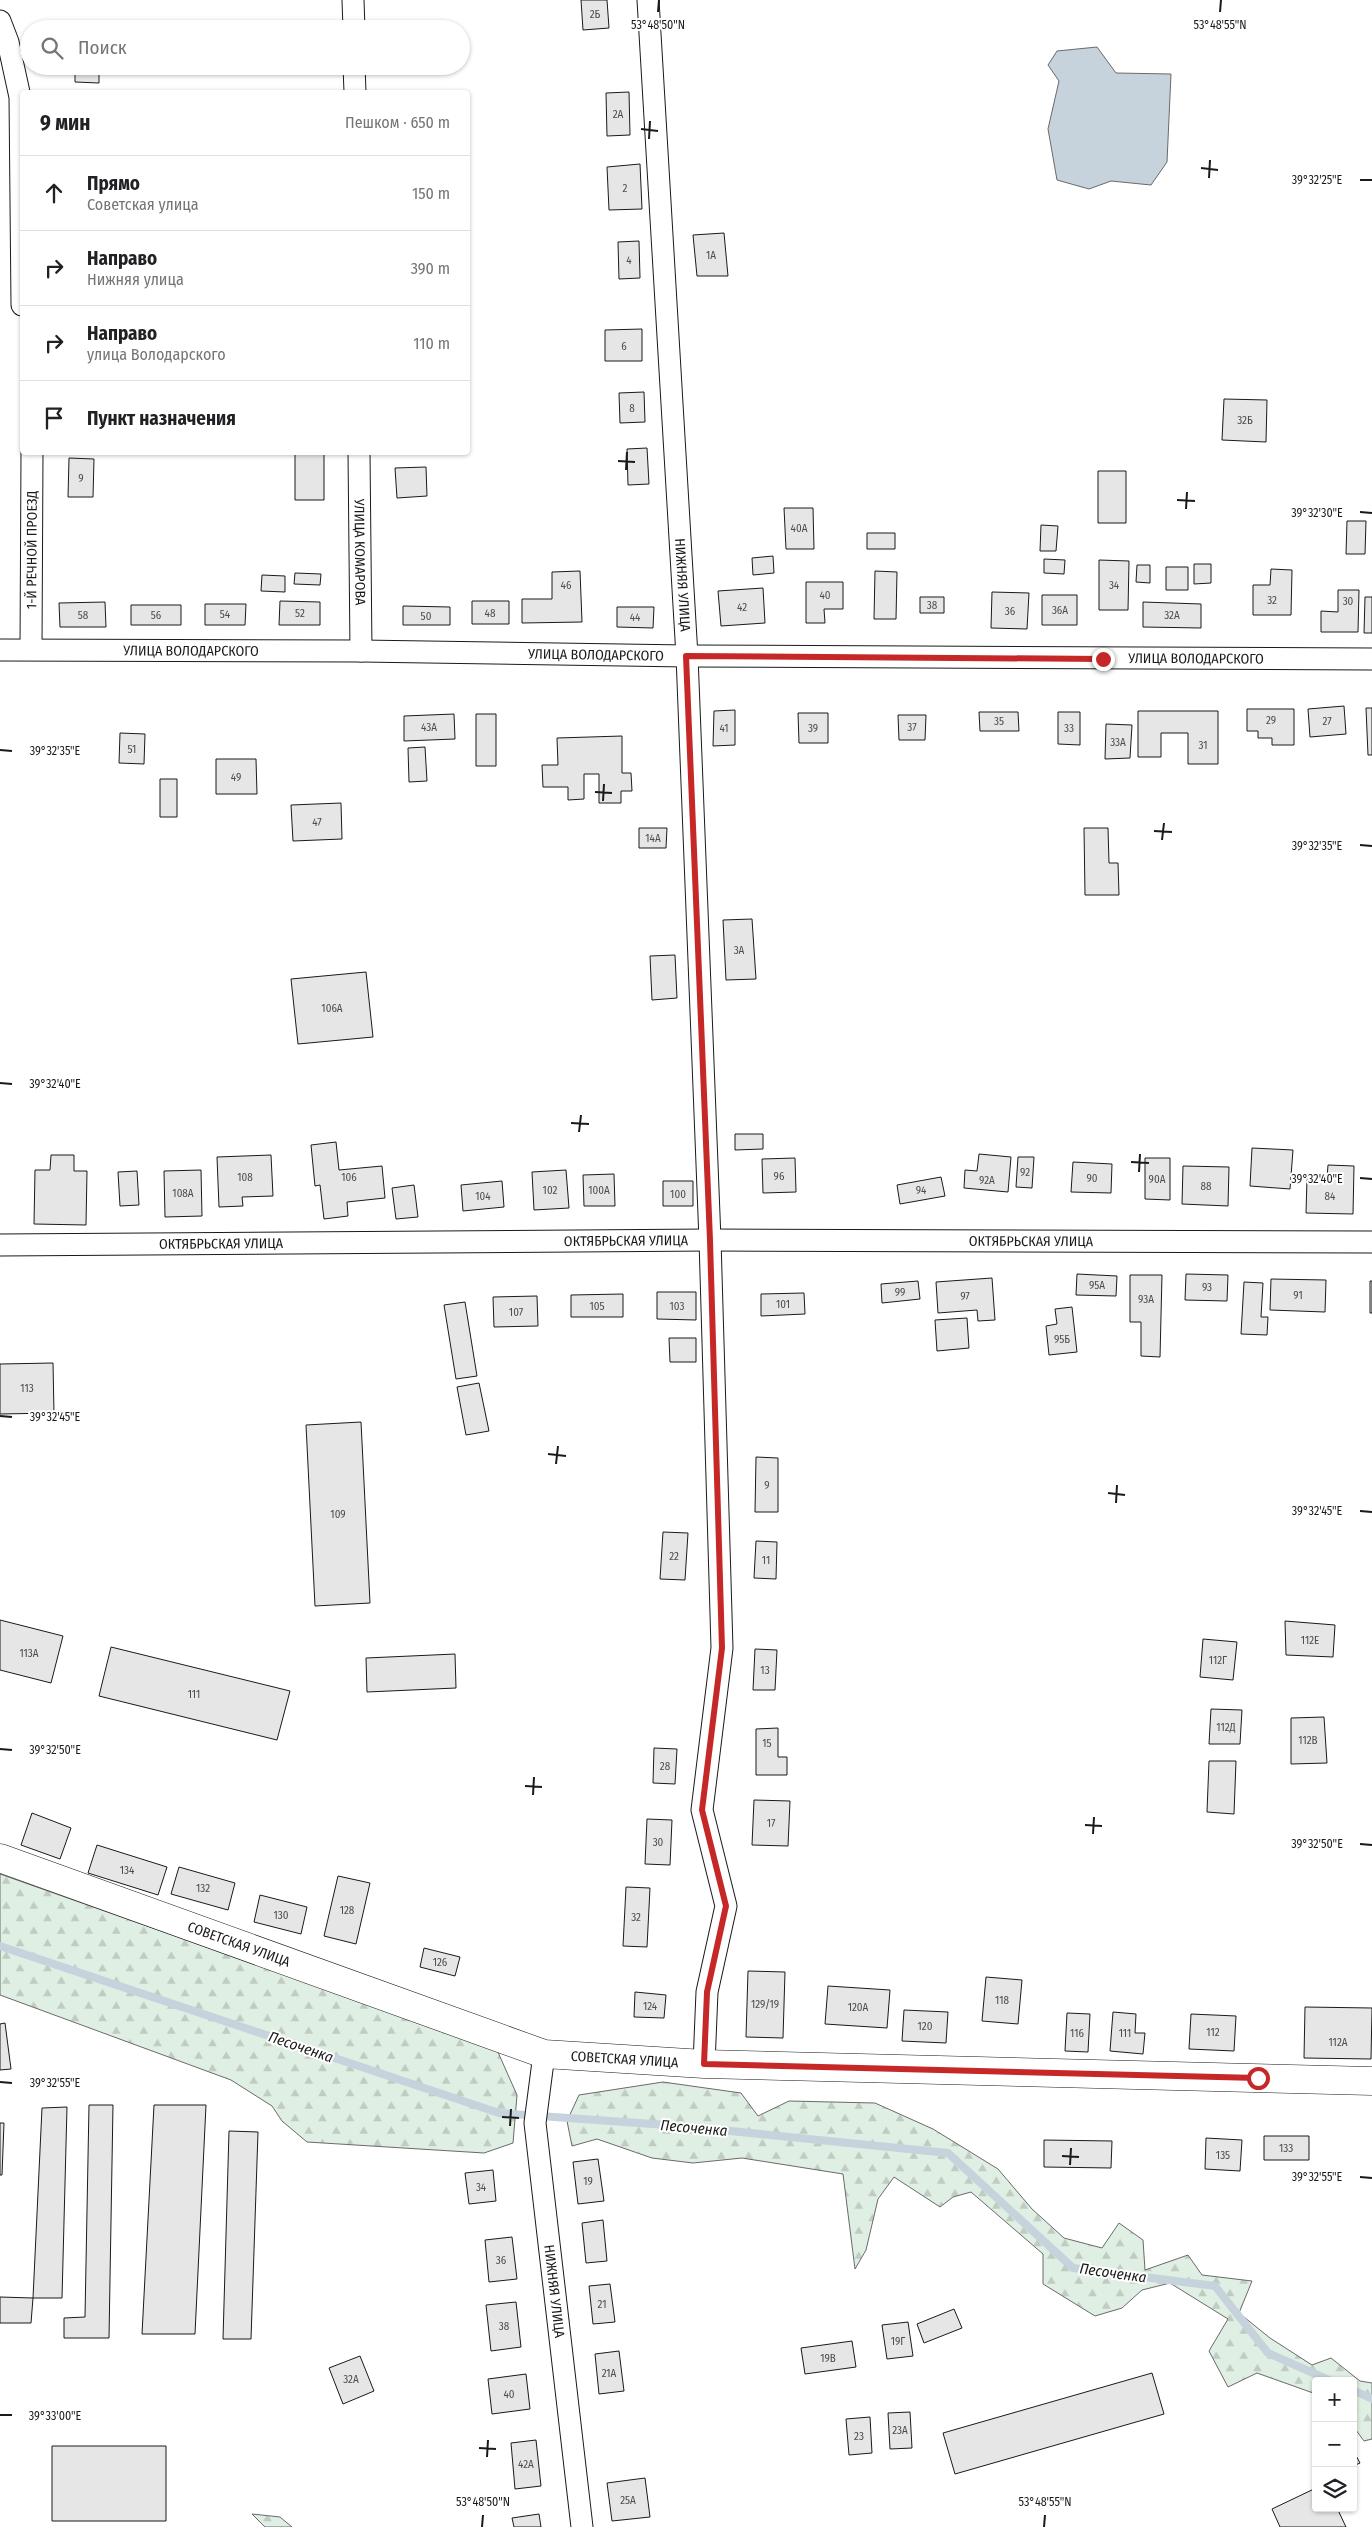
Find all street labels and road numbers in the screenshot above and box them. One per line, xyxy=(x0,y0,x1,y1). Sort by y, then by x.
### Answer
street label: 1-Й РЕЧНОЙ ПРОЕЗД xyxy=(23,491,40,609)
street label: УЛИЦА КОМАРОВА xyxy=(351,498,369,606)
street label: НИЖНЯЯ УЛИЦА xyxy=(672,538,694,633)
street label: УЛИЦА ВОЛОДАРСКОГО xyxy=(122,642,259,659)
street label: УЛИЦА ВОЛОДАРСКОГО xyxy=(527,645,664,664)
street label: УЛИЦА ВОЛОДАРСКОГО xyxy=(1127,649,1264,667)
street label: ОКТЯБРЬСКАЯ УЛИЦА xyxy=(564,1232,689,1250)
street label: ОКТЯБРЬСКАЯ УЛИЦА xyxy=(969,1232,1094,1250)
street label: ОКТЯБРЬСКАЯ УЛИЦА xyxy=(159,1235,284,1252)
street label: СОВЕТСКАЯ УЛИЦА xyxy=(185,1918,293,1971)
street label: СОВЕТСКАЯ УЛИЦА xyxy=(570,2047,680,2071)
street label: НИЖНЯЯ УЛИЦА xyxy=(541,2244,569,2339)

